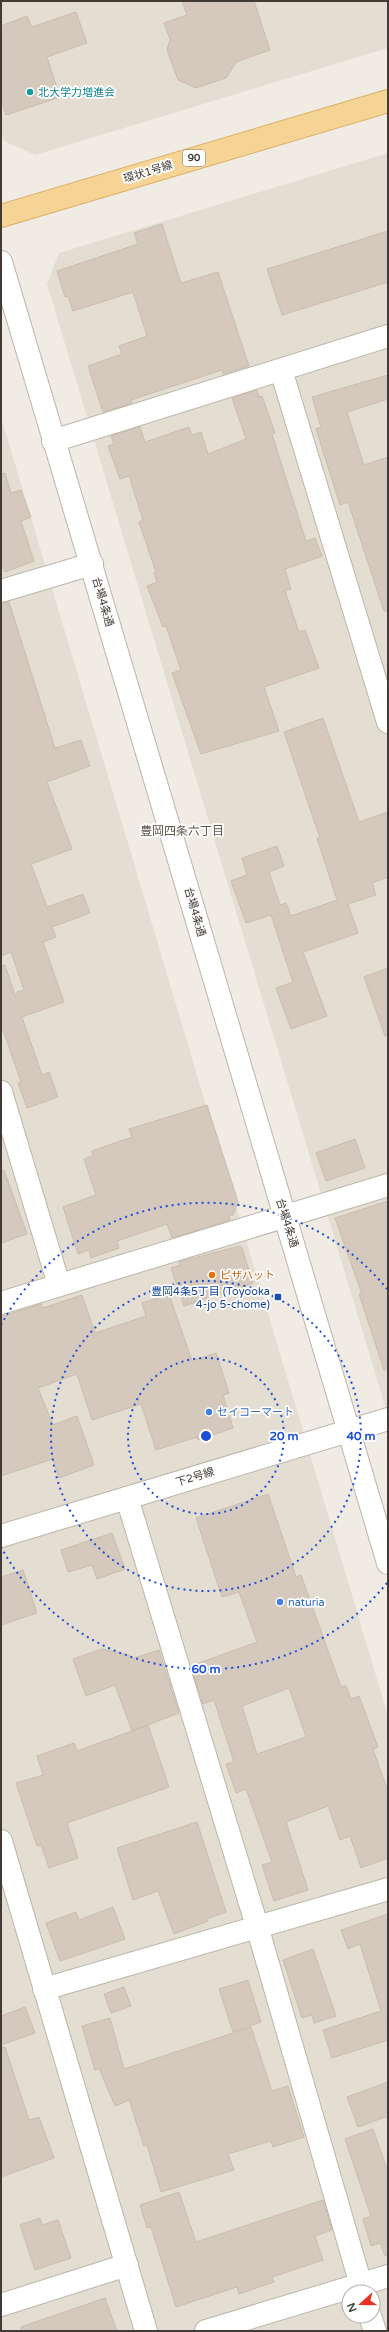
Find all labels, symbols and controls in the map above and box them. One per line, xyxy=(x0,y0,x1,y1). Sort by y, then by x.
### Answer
place label: 北大学力増進会 xyxy=(38,86,115,99)
marker: 北大学力増進会 xyxy=(25,87,35,97)
road number: 90 xyxy=(183,150,205,166)
street label: 環状1号線 xyxy=(122,158,174,186)
street label: 台場4条通 xyxy=(90,576,116,628)
district label: 豊岡四条六丁目 xyxy=(140,824,224,838)
street label: 台場4条通 xyxy=(182,886,208,938)
street label: 台場4条通 xyxy=(273,1197,301,1249)
place label: ピザハット xyxy=(220,1269,275,1282)
marker: ピザハット xyxy=(207,1270,217,1280)
place label: 豊岡4条5丁目 (Toyooka 4-jo 5-chome) xyxy=(151,1285,270,1311)
marker: 豊岡4条5丁目 (Toyooka 4-jo 5-chome) xyxy=(273,1292,283,1302)
place label: セイコーマート xyxy=(217,1406,294,1419)
marker: セイコーマート xyxy=(204,1407,214,1417)
centre of rings xyxy=(199,1429,213,1443)
text: 20 m xyxy=(269,1429,299,1443)
text: 40 m xyxy=(346,1429,376,1443)
street label: 下2号線 xyxy=(174,1465,216,1489)
place label: naturia xyxy=(288,1596,325,1609)
marker: naturia xyxy=(275,1597,285,1607)
text: 60 m xyxy=(191,1662,221,1676)
north arrow xyxy=(341,2284,381,2324)
text: N xyxy=(344,2301,360,2314)

